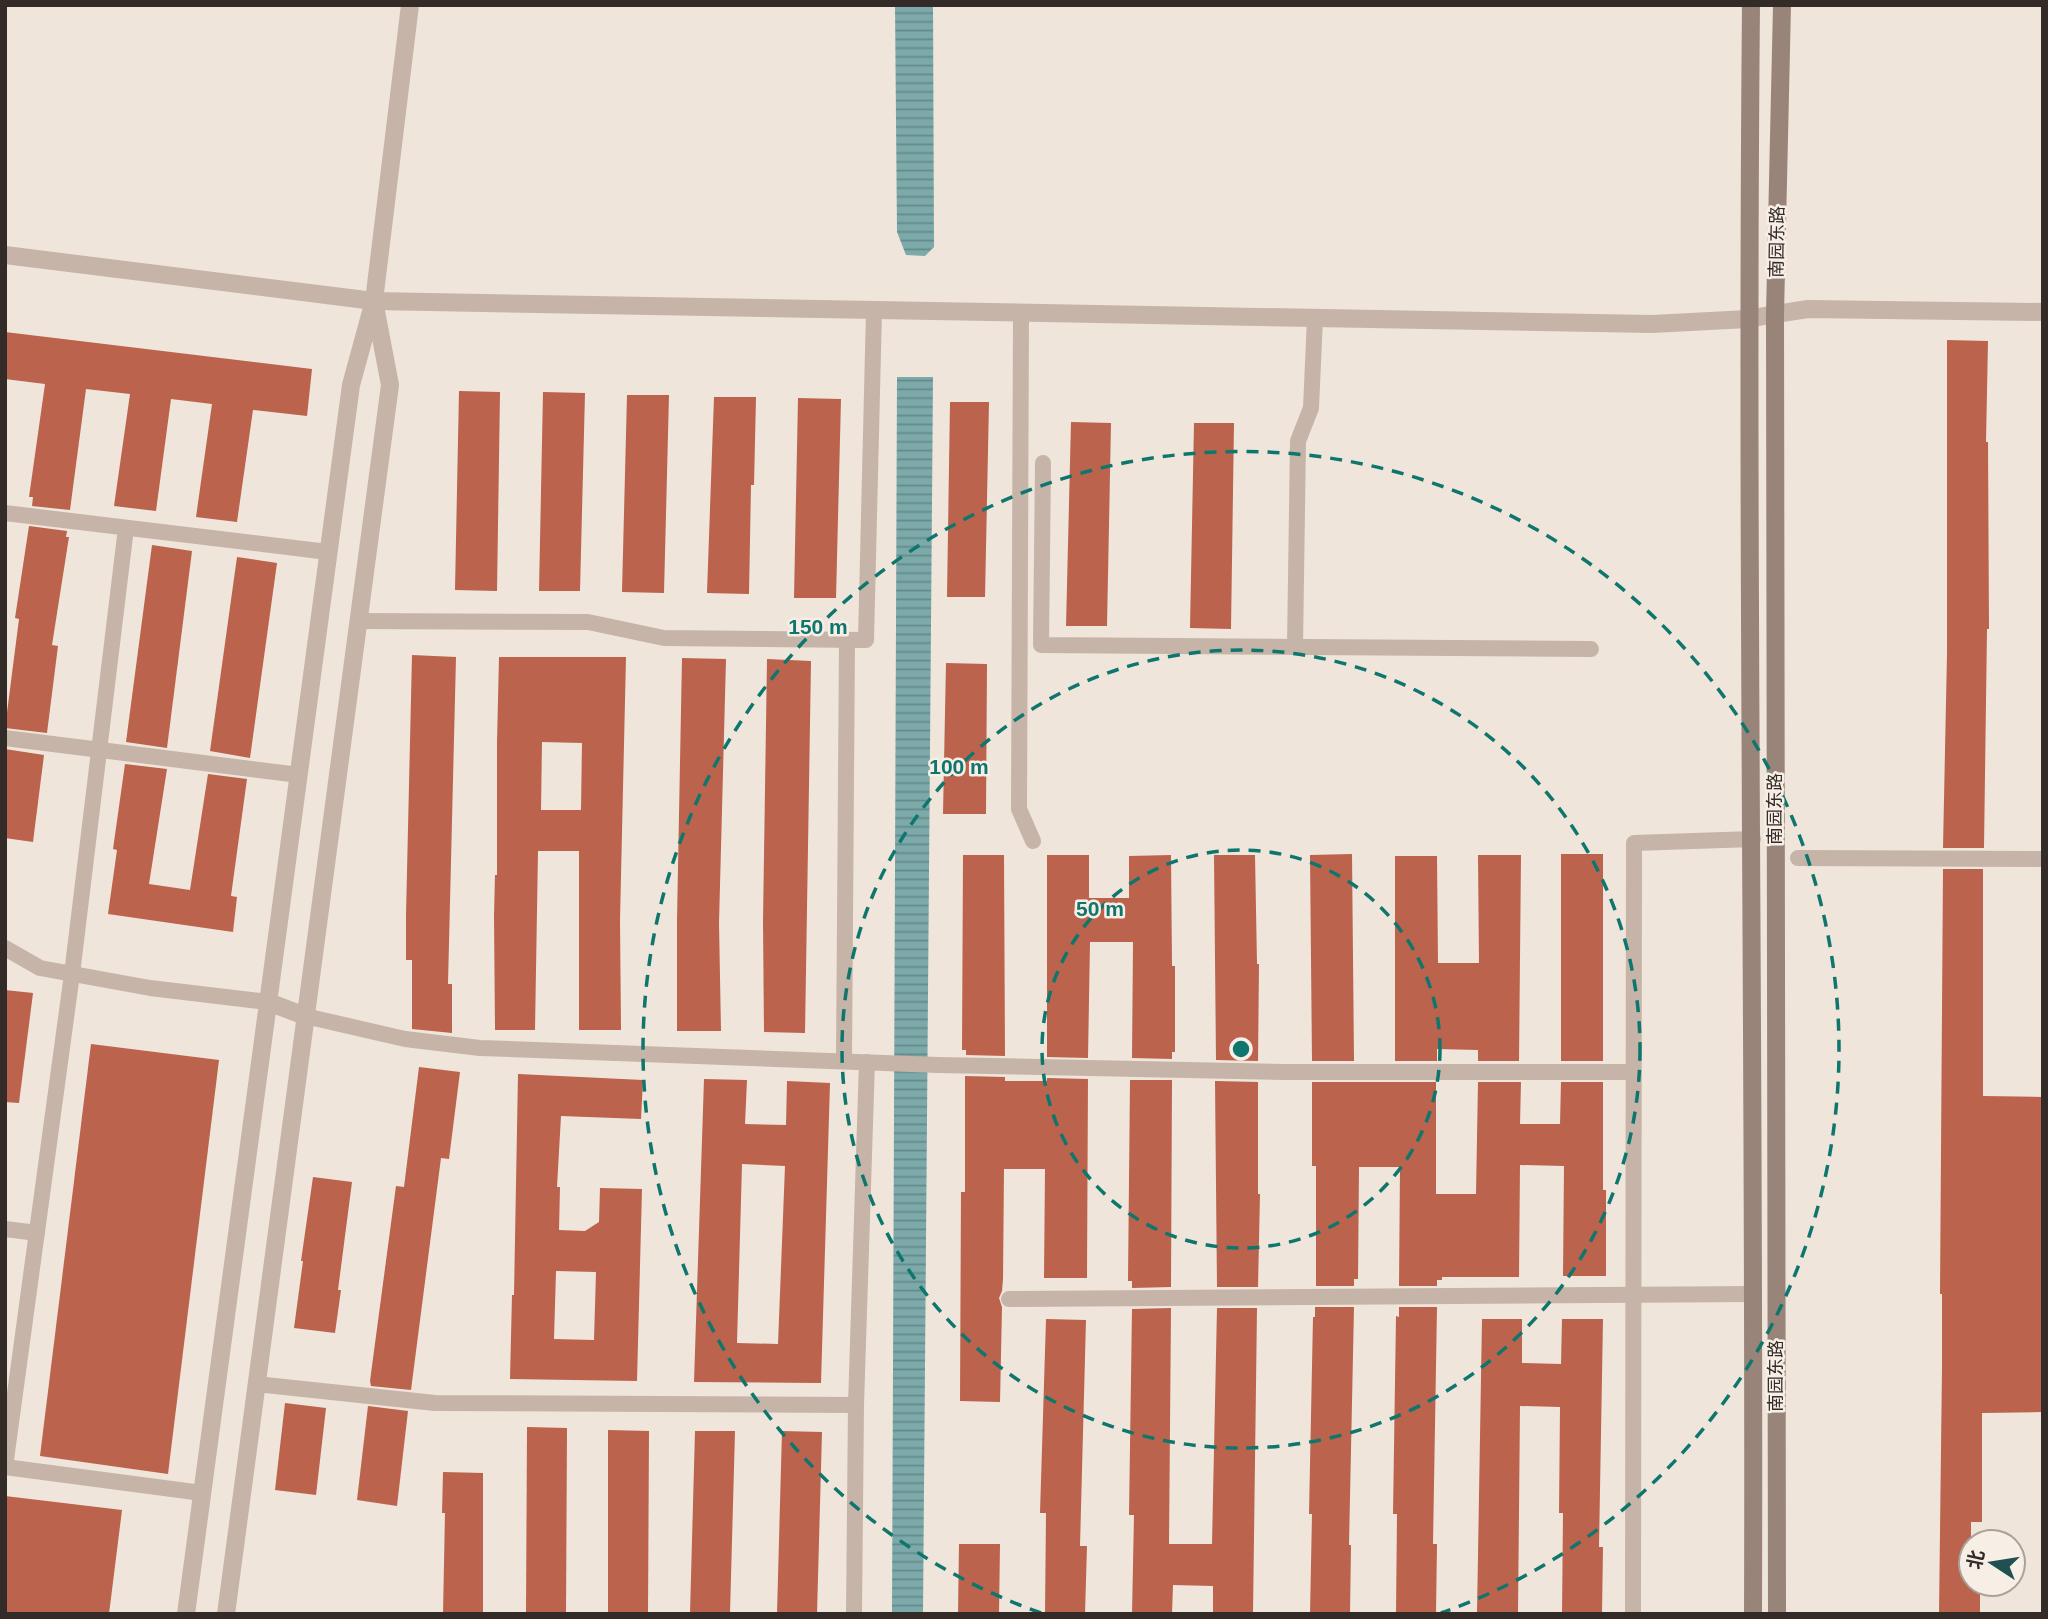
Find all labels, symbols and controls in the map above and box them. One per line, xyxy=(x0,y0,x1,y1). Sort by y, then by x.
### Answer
street label: 南园东路 xyxy=(1766,206,1788,278)
text: 150 m xyxy=(788,615,848,638)
text: 100 m xyxy=(929,755,989,778)
street label: 南园东路 xyxy=(1765,773,1785,845)
text: 50 m xyxy=(1076,897,1124,920)
centre of rings xyxy=(1229,1037,1253,1061)
street label: 南园东路 xyxy=(1766,1340,1786,1412)
north arrow xyxy=(1957,1528,2027,1598)
text: 北 xyxy=(1964,1548,1988,1571)

